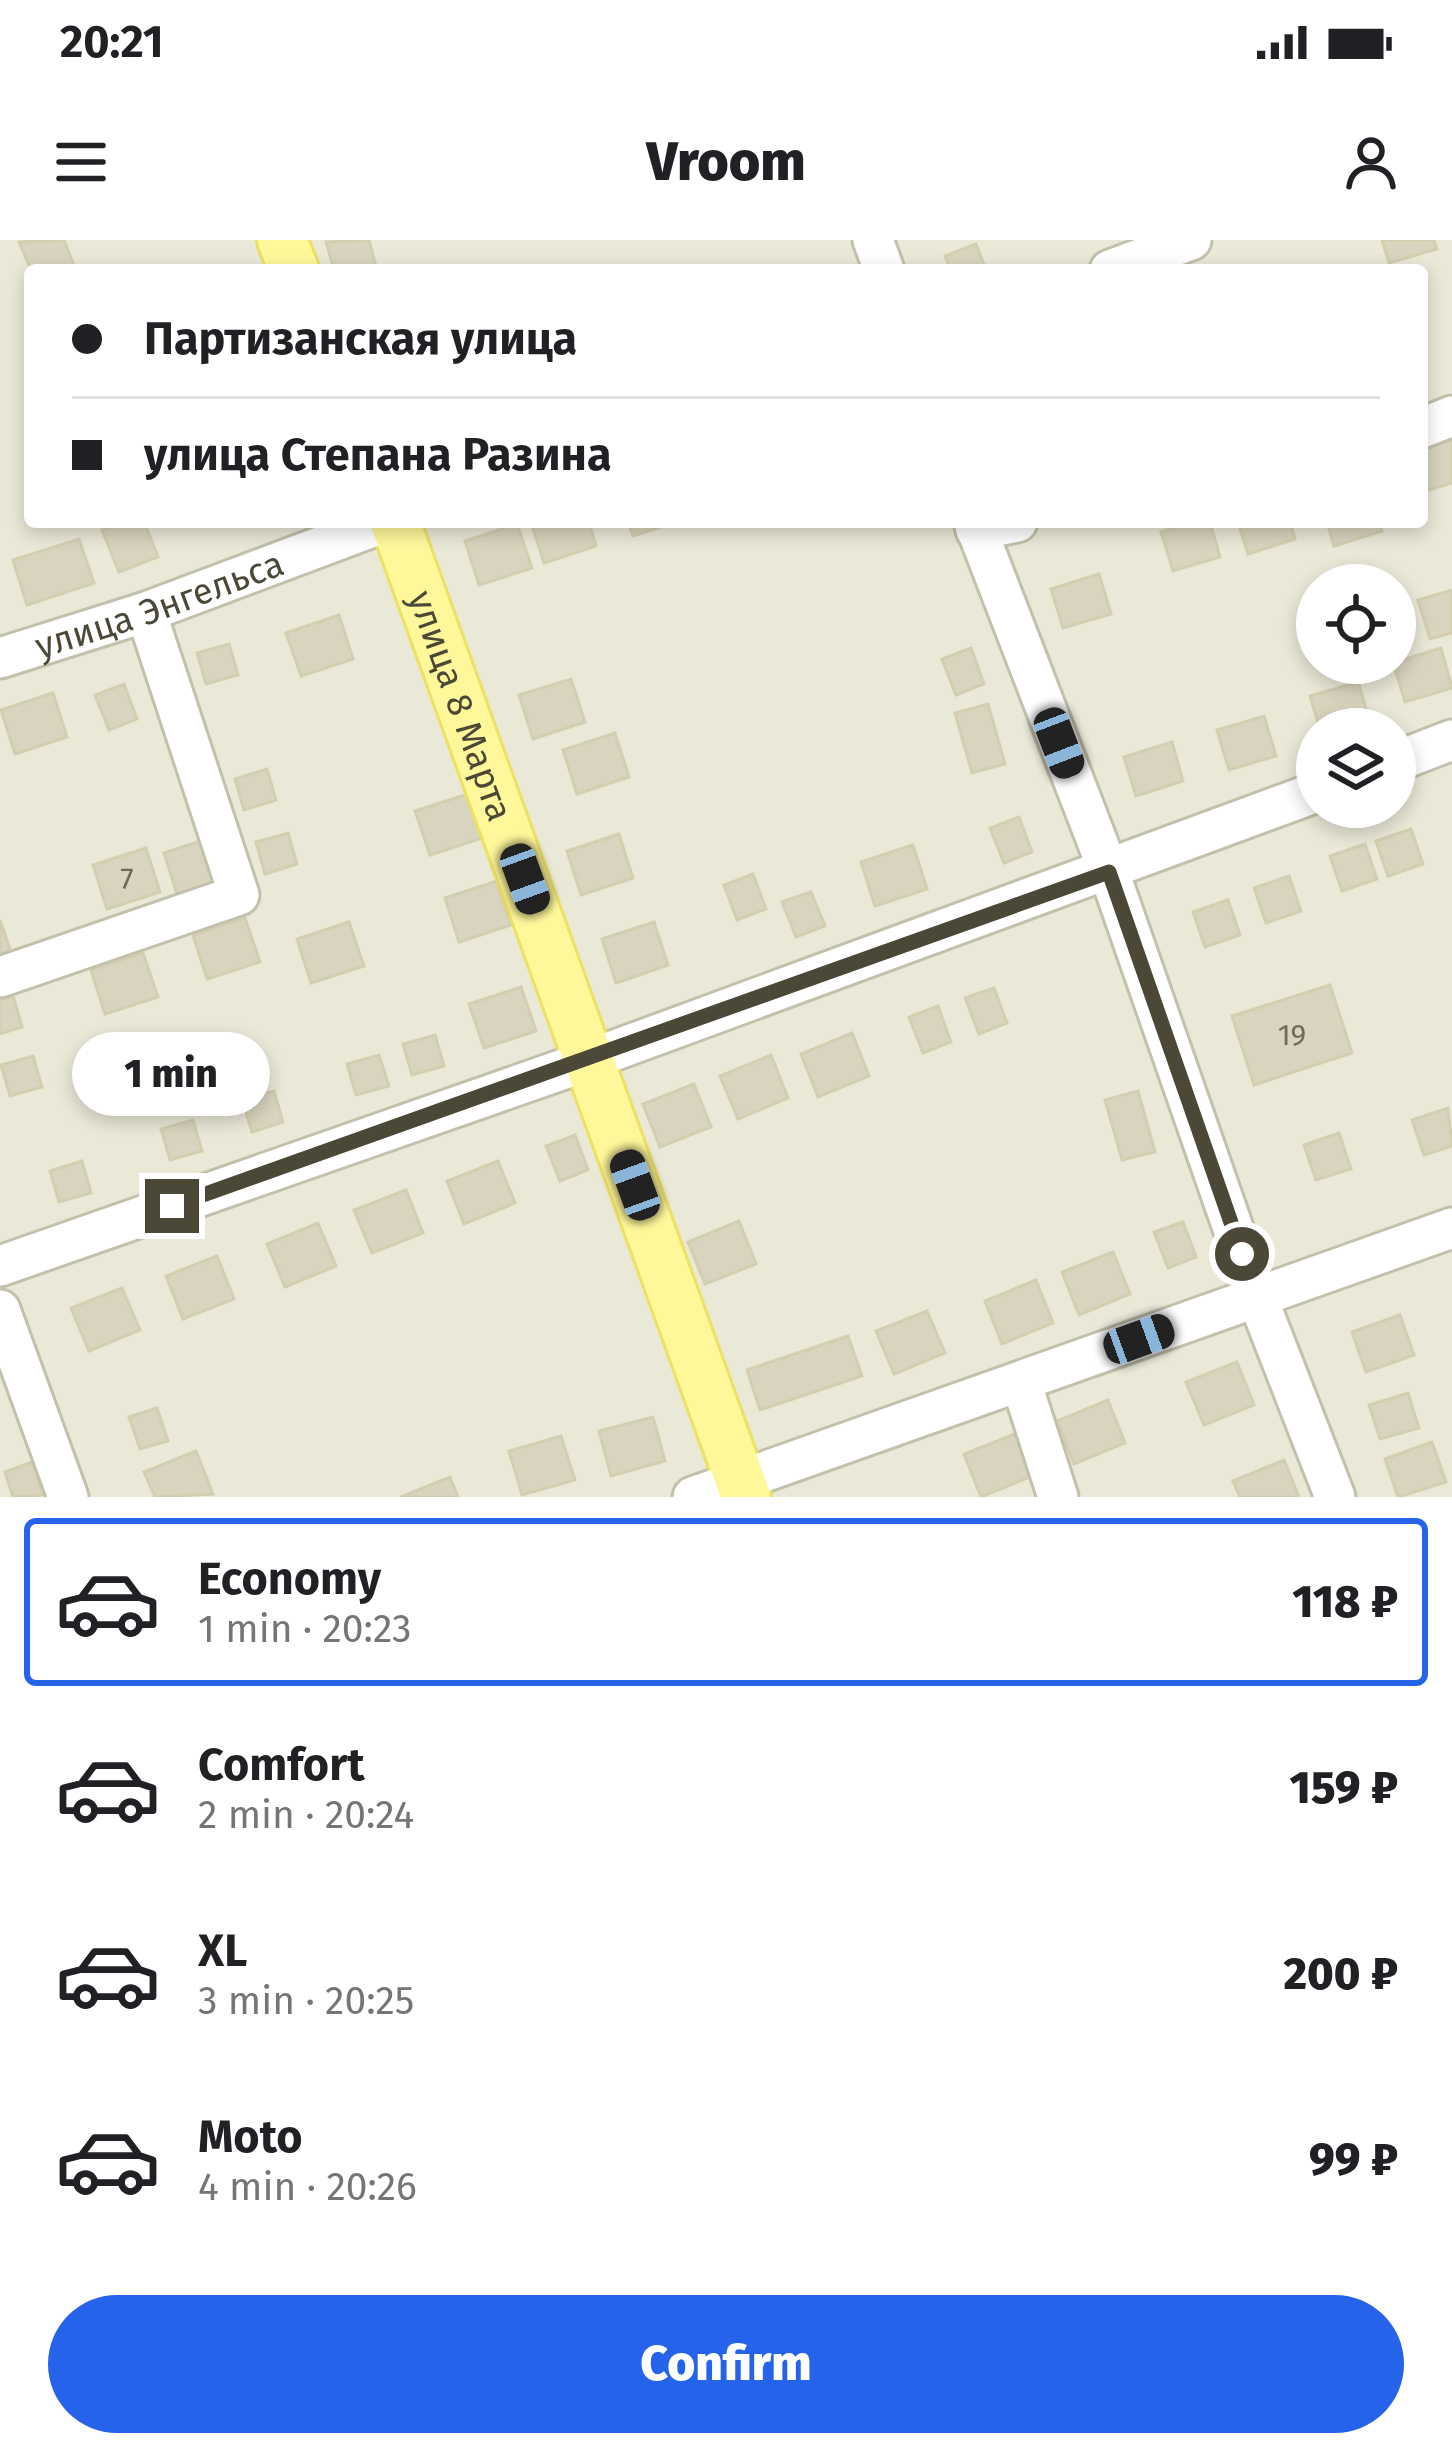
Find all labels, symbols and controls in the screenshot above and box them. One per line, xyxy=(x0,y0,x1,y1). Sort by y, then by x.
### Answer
text: 20:21 xyxy=(60,15,164,69)
icon: menu xyxy=(48,129,114,195)
icon: person xyxy=(1338,129,1404,195)
text: Vroom xyxy=(646,130,806,194)
text: Партизанская улица xyxy=(144,312,577,366)
text: улица Степана Разина xyxy=(144,428,612,482)
street label: улица Энгельса xyxy=(30,541,290,669)
map controls xyxy=(1296,564,1416,828)
button: locate xyxy=(1296,564,1416,684)
street label: улица 8 Марта xyxy=(398,585,522,827)
car xyxy=(1029,703,1089,783)
button: layers xyxy=(1296,708,1416,828)
car xyxy=(496,839,554,919)
house number: 7 xyxy=(120,861,134,897)
house number: 19 xyxy=(1278,1017,1306,1053)
callout: 1 min xyxy=(73,1032,271,1116)
text: 1 min xyxy=(124,1051,218,1097)
car xyxy=(606,1145,664,1225)
route end xyxy=(145,1179,199,1233)
route start xyxy=(1215,1227,1269,1281)
car xyxy=(1099,1310,1179,1368)
icon: car xyxy=(54,1548,162,1656)
text: Economy xyxy=(198,1552,381,1606)
text: 118 ₽ xyxy=(1292,1575,1398,1629)
text: 1 min · 20:23 xyxy=(198,1606,412,1652)
icon: car xyxy=(54,1734,162,1842)
text: Comfort xyxy=(198,1738,365,1792)
text: 159 ₽ xyxy=(1290,1761,1398,1815)
text: 2 min · 20:24 xyxy=(198,1792,414,1838)
icon: car xyxy=(54,1920,162,2028)
text: XL xyxy=(198,1924,247,1978)
text: 200 ₽ xyxy=(1283,1947,1398,2001)
text: 3 min · 20:25 xyxy=(198,1978,414,2024)
icon: car xyxy=(54,2106,162,2214)
text: Moto xyxy=(198,2110,303,2164)
text: 99 ₽ xyxy=(1309,2133,1398,2187)
text: 4 min · 20:26 xyxy=(198,2164,417,2210)
button: Confirm xyxy=(48,2295,1404,2433)

